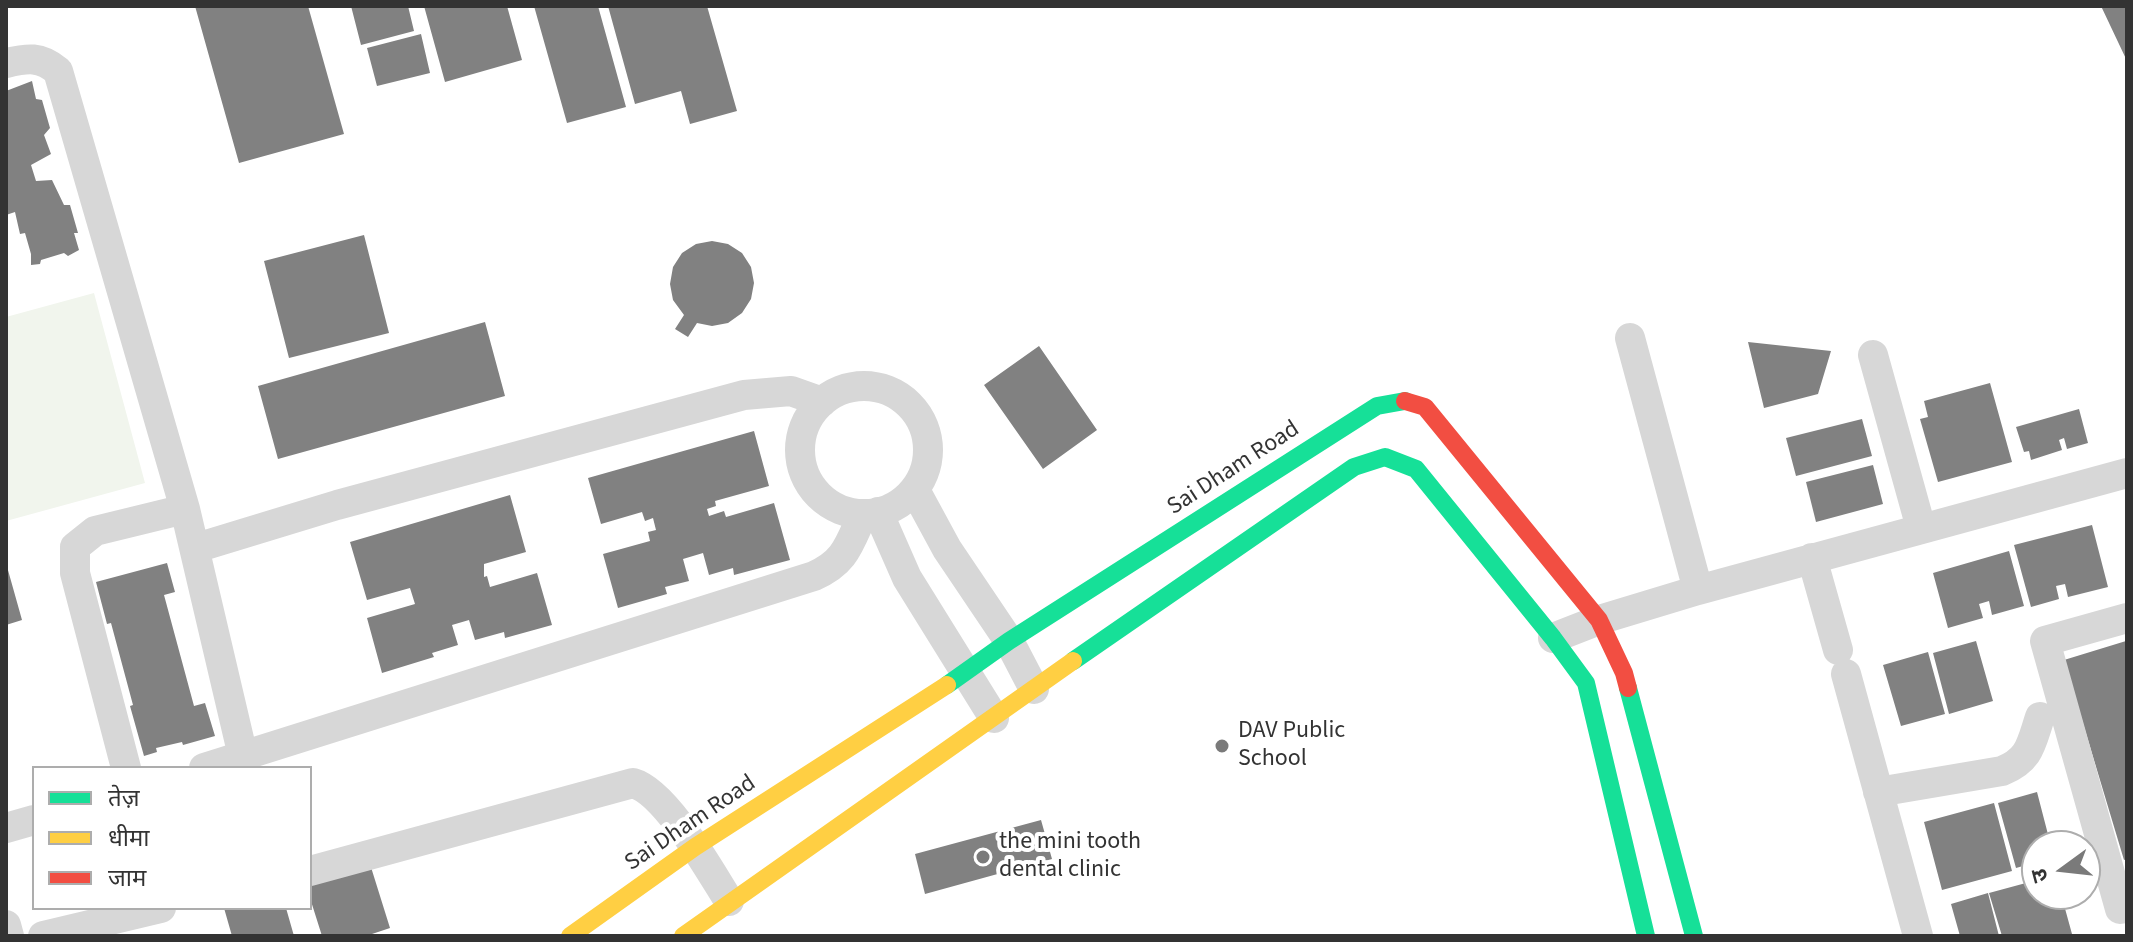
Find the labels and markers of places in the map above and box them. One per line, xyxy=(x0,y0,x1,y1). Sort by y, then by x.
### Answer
place label: DAV Public School xyxy=(1238,718,1345,774)
marker: DAV Public School xyxy=(1213,737,1231,755)
place label: the mini tooth dental clinic xyxy=(999,829,1141,885)
marker: the mini tooth dental clinic xyxy=(974,848,992,866)

